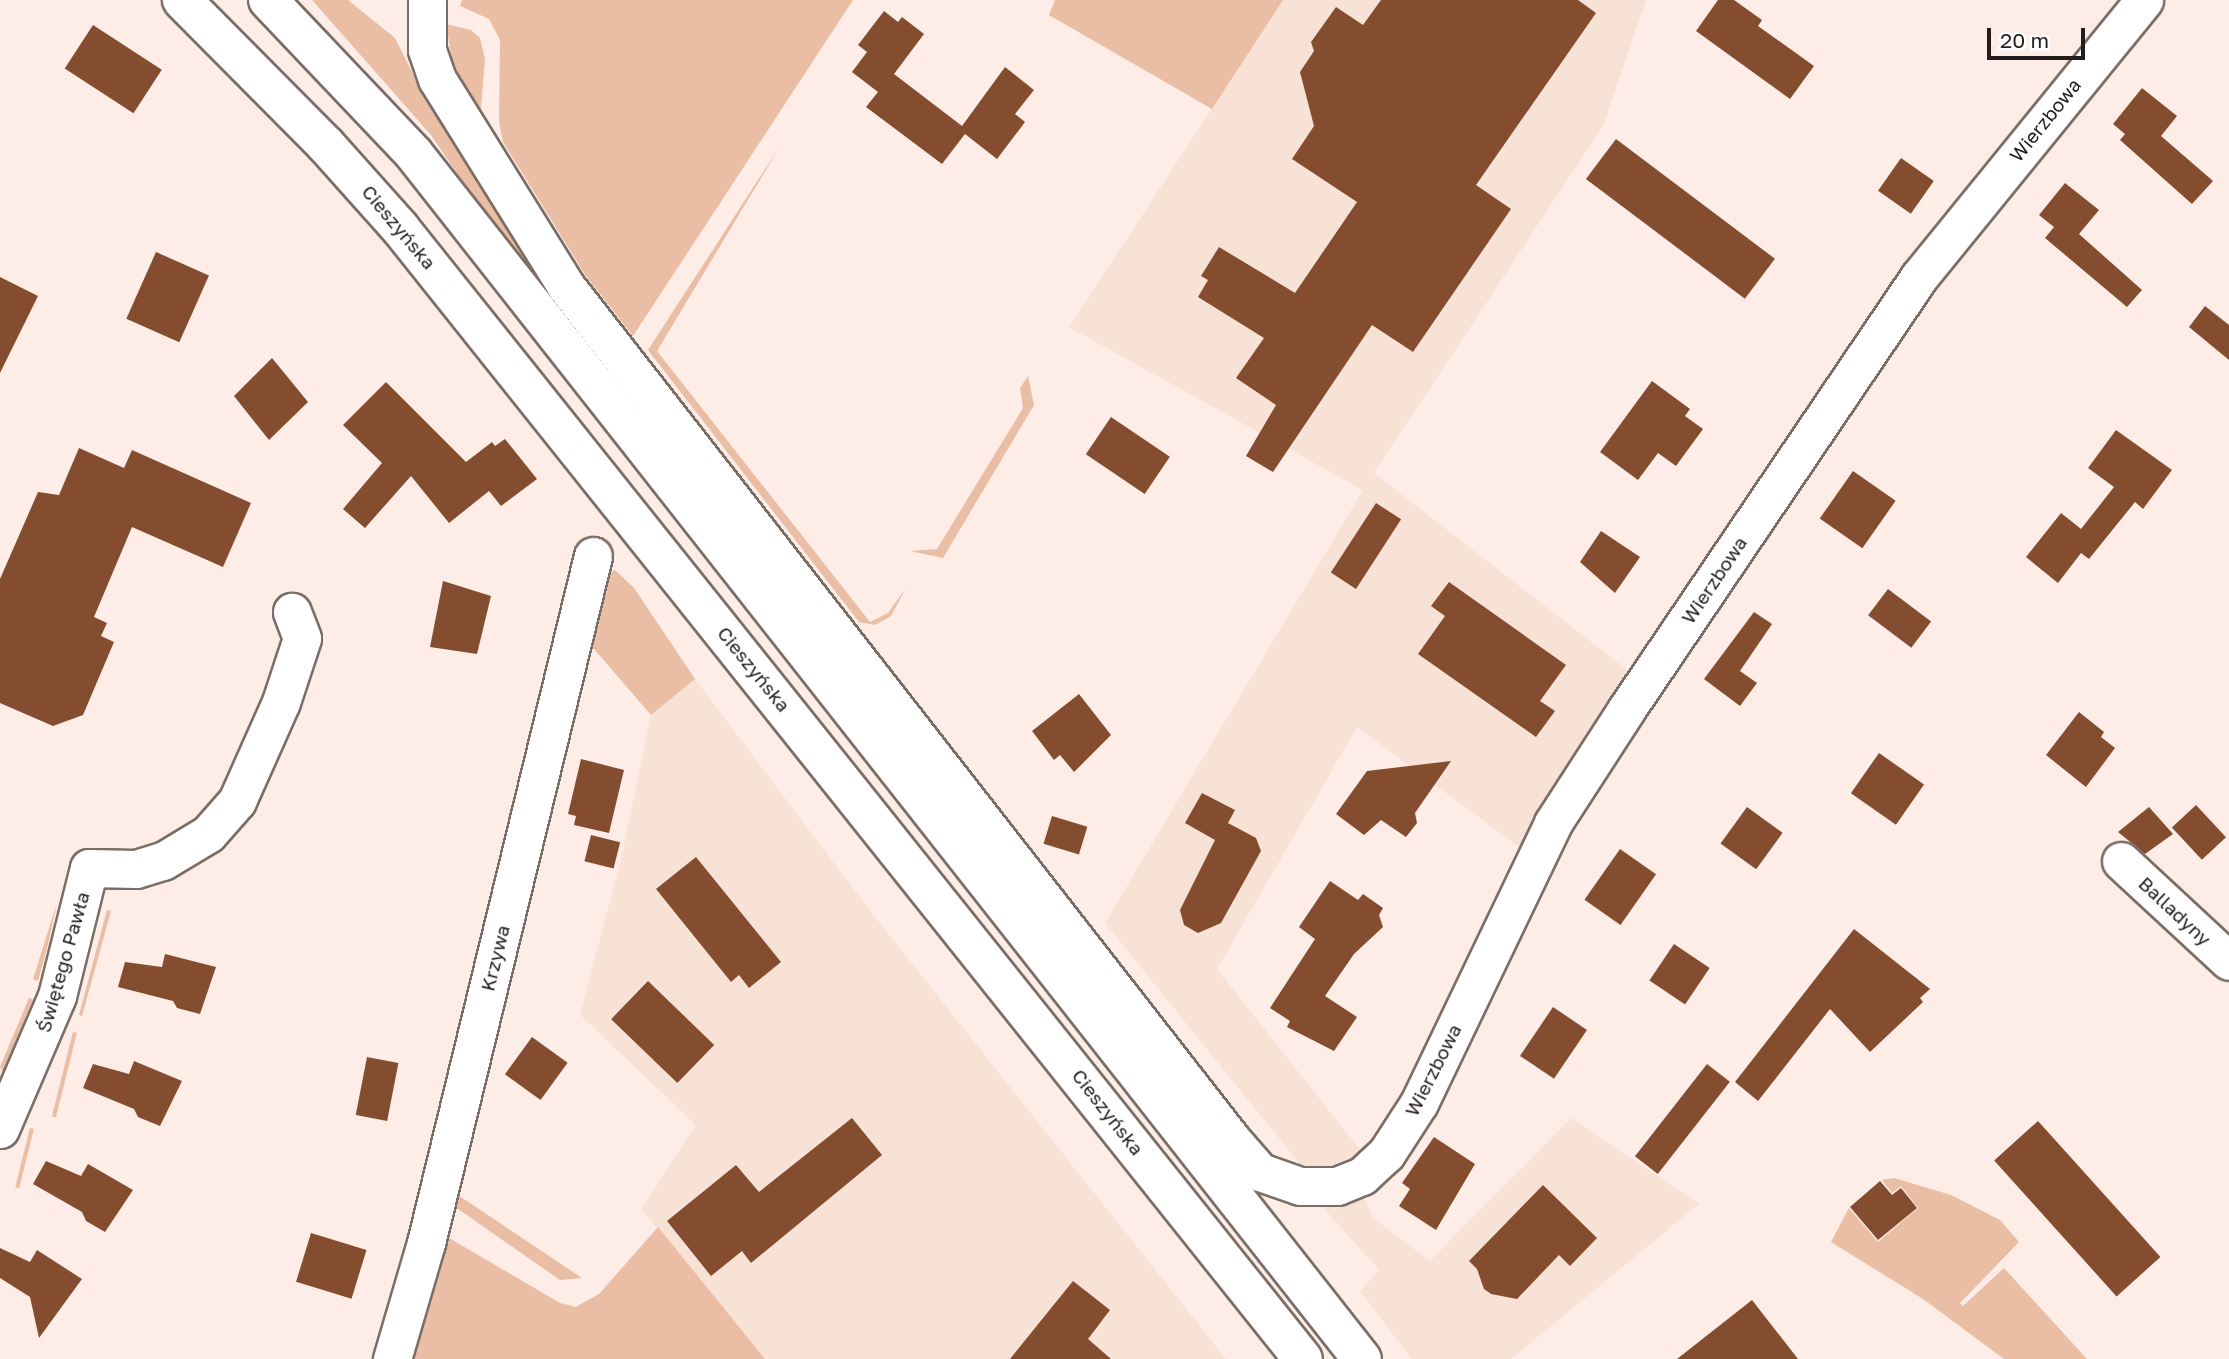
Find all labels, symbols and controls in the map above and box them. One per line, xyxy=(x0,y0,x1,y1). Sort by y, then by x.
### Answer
scale bar xyxy=(1991,14,2089,58)
text: 20 m xyxy=(2000,27,2049,53)
street label: Wierzbowa xyxy=(2005,74,2085,166)
street label: Cieszyńska xyxy=(357,180,441,274)
street label: Wierzbowa xyxy=(1677,532,1751,628)
street label: Cieszyńska xyxy=(713,622,795,716)
street label: Balladyny xyxy=(2134,872,2216,950)
street label: Świętego Pawła xyxy=(32,889,94,1035)
street label: Krzywa xyxy=(476,923,514,993)
street label: Wierzbowa xyxy=(1400,1020,1466,1120)
street label: Cieszyńska xyxy=(1067,1065,1149,1159)

